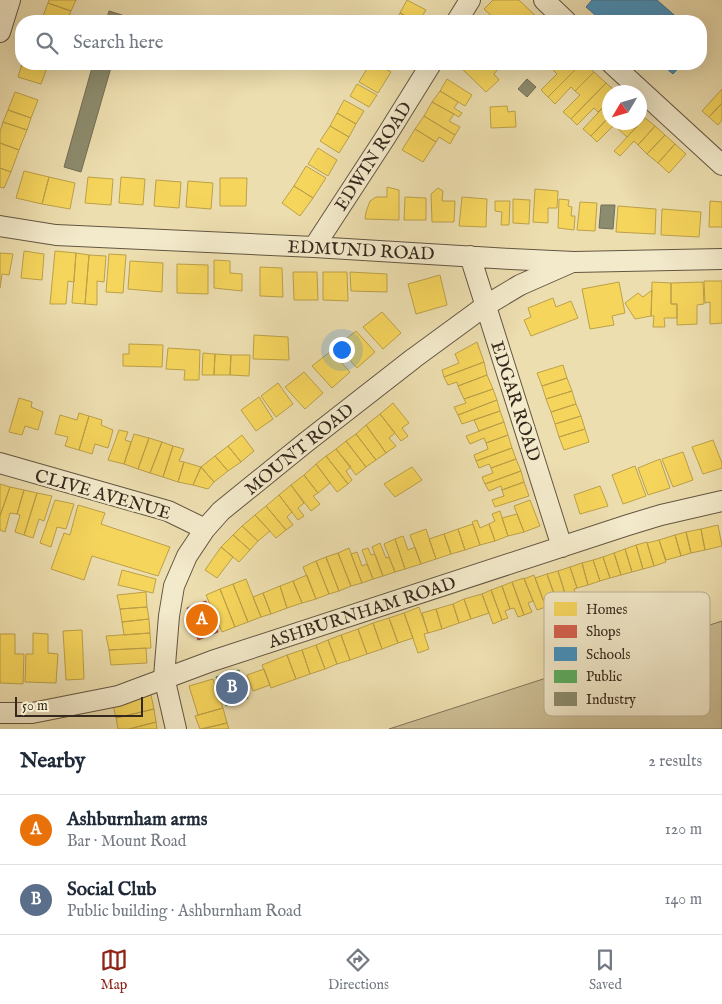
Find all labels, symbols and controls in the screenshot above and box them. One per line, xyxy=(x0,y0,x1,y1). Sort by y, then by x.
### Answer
search box xyxy=(15,15,707,70)
icon: search xyxy=(33,29,61,57)
text: Search here xyxy=(73,31,164,55)
north arrow xyxy=(602,85,647,130)
street label: EDWIN ROAD xyxy=(330,98,418,216)
street label: EDMUND ROAD xyxy=(287,236,435,267)
your location xyxy=(329,337,355,363)
street label: EDGAR ROAD xyxy=(484,338,545,465)
street label: MOUNT ROAD xyxy=(241,399,359,501)
street label: CLIVE AVENUE xyxy=(32,465,173,526)
street label: ASHBURNHAM ROAD xyxy=(265,572,459,655)
legend xyxy=(544,592,710,716)
pin: A xyxy=(186,601,218,639)
text: Homes xyxy=(586,601,628,619)
text: Shops xyxy=(586,623,621,641)
text: Schools xyxy=(586,646,630,664)
text: Public xyxy=(586,668,622,686)
pin: B xyxy=(216,669,248,707)
text: Industry xyxy=(586,691,636,709)
scale bar xyxy=(15,694,142,717)
text: 50 m xyxy=(22,697,48,715)
text: Nearby xyxy=(20,748,85,775)
text: 2 results xyxy=(648,752,702,772)
text: Ashburnham arms xyxy=(67,808,207,832)
text: A xyxy=(31,820,41,840)
text: 120 m xyxy=(665,820,702,840)
text: Bar · Mount Road xyxy=(67,832,186,852)
text: Social Club xyxy=(67,878,156,902)
text: B xyxy=(31,890,41,910)
text: 140 m xyxy=(664,890,702,910)
text: Public building · Ashburnham Road xyxy=(67,902,301,922)
tab: Map xyxy=(100,946,128,994)
tab: Directions xyxy=(328,946,389,994)
tab: Saved xyxy=(589,946,622,994)

